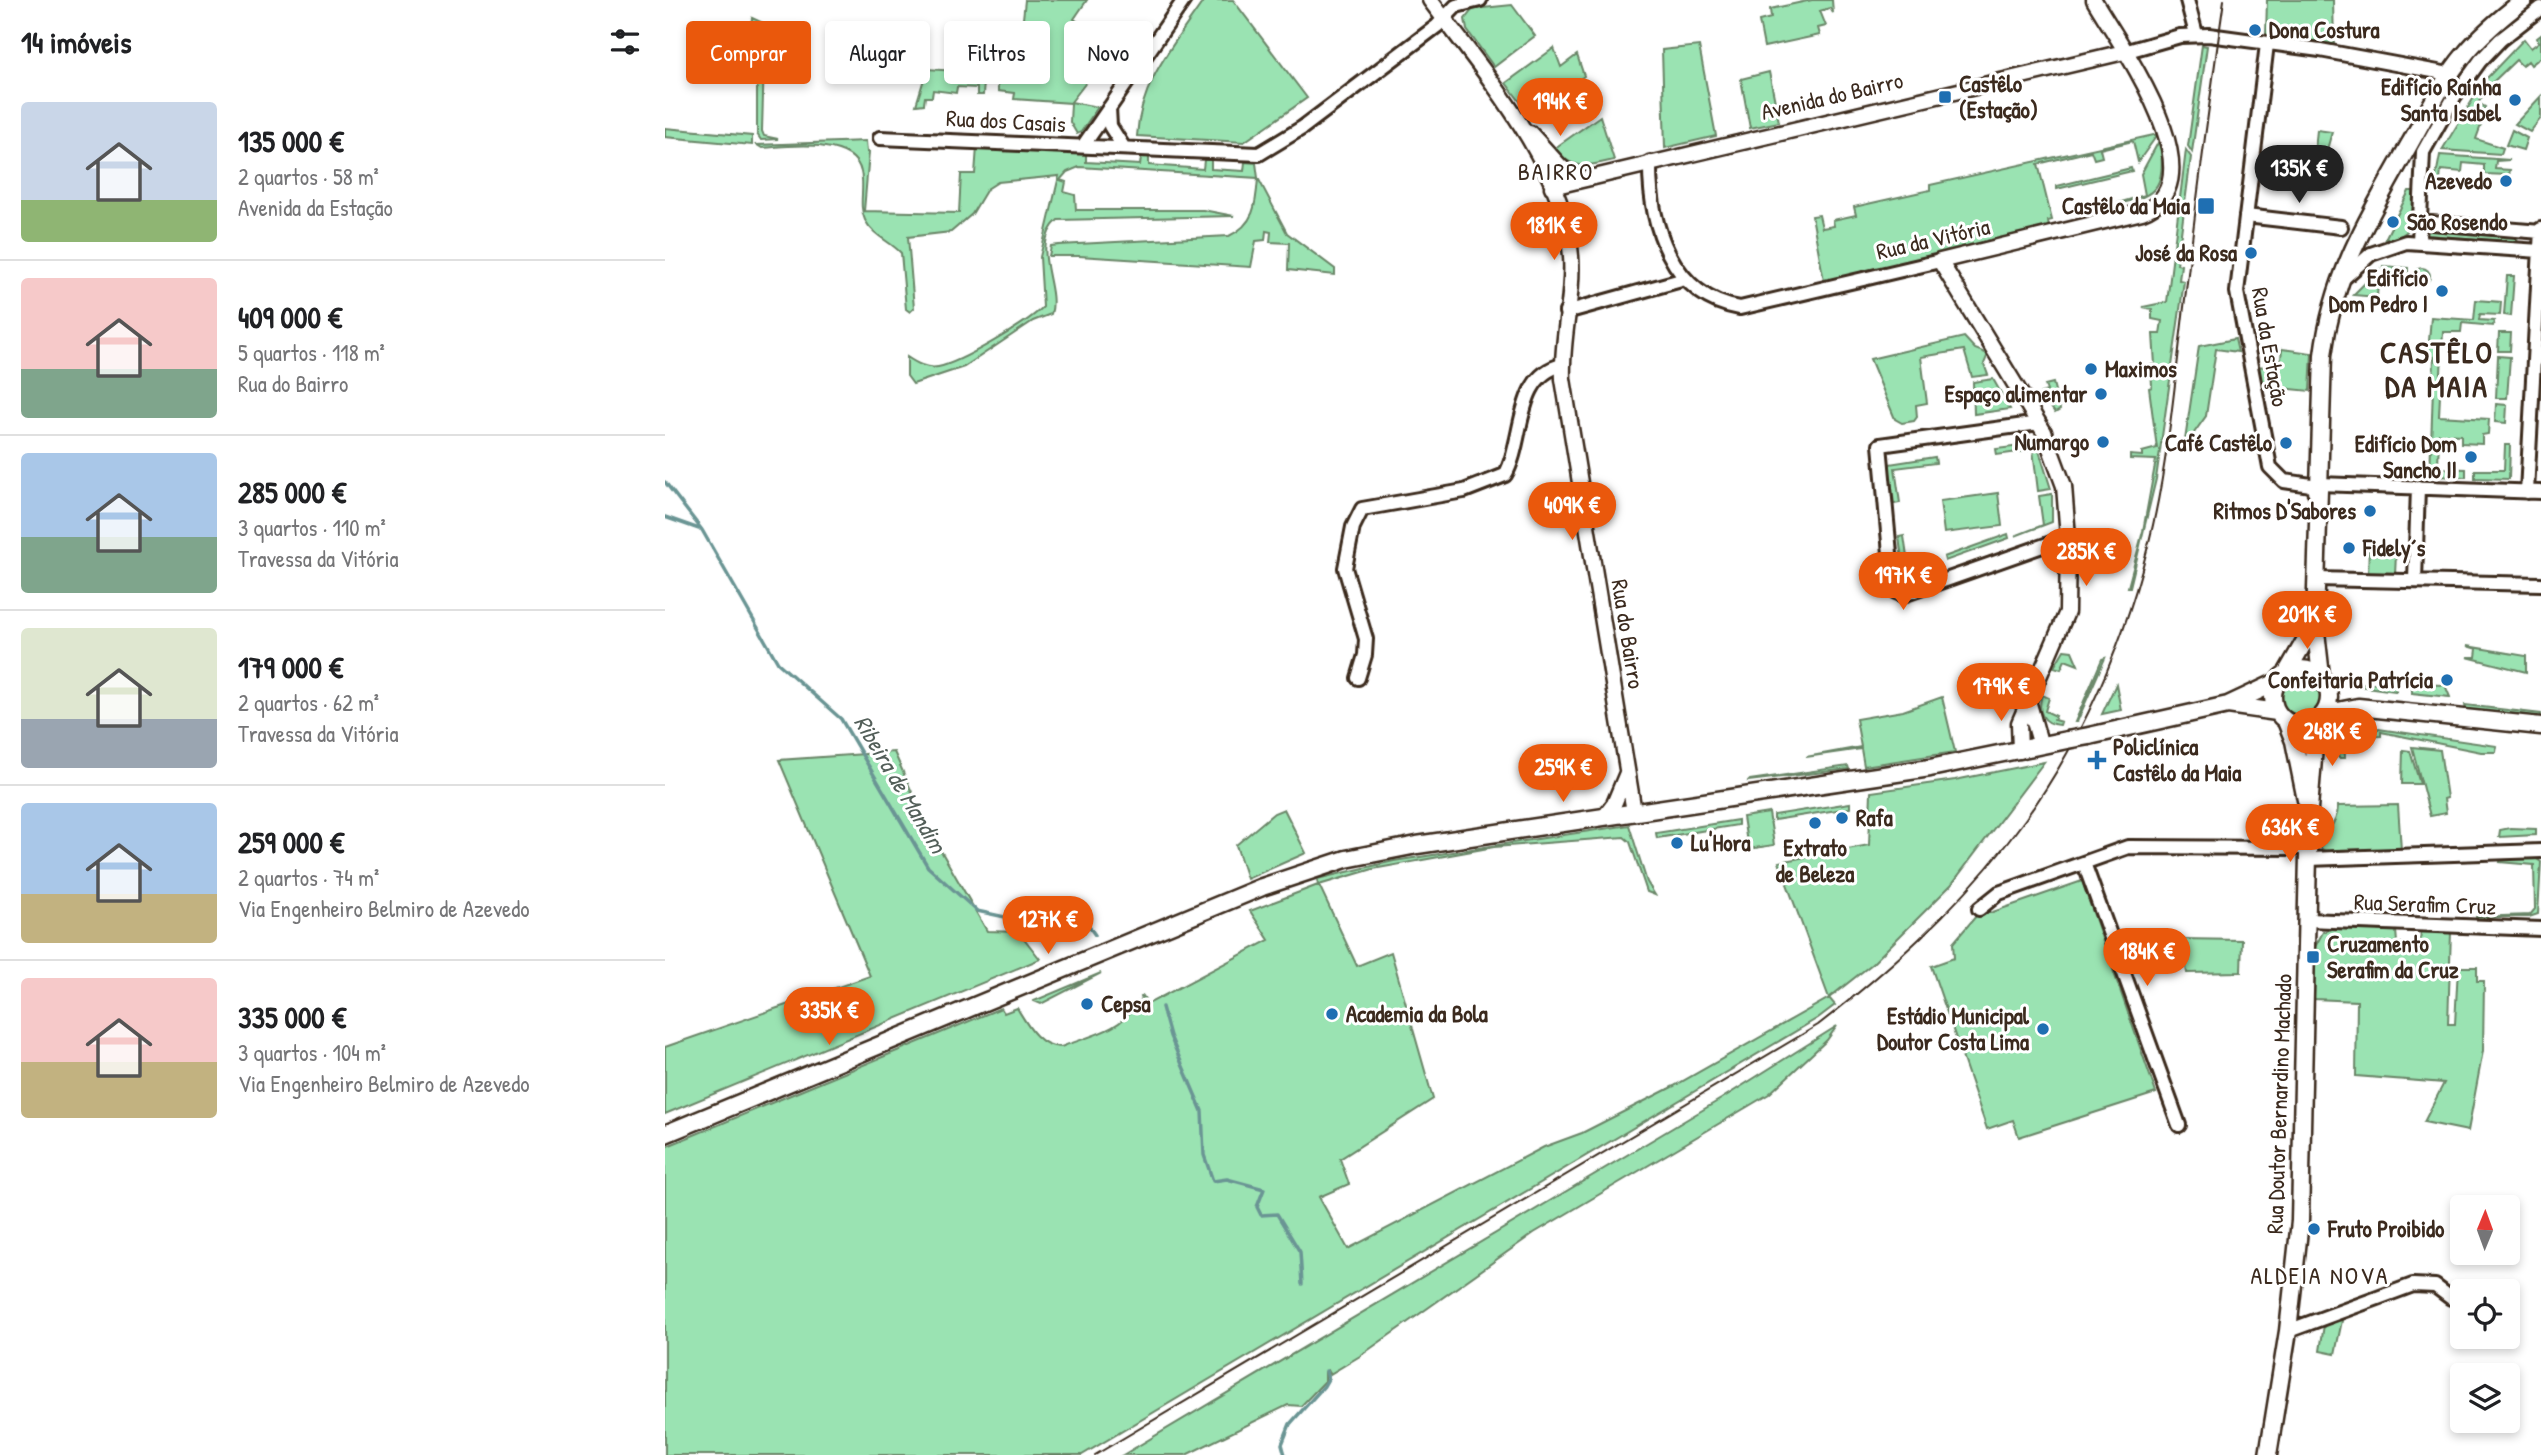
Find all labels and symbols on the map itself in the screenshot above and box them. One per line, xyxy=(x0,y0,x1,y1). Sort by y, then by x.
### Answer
place label: Dona Costura xyxy=(2269,14,2380,45)
marker: Dona Costura xyxy=(2247,22,2263,38)
street label: Avenida do Bairro xyxy=(1758,64,1906,127)
place label: Castêlo (Estação) xyxy=(1959,68,2038,125)
place label: Edifício Raínha Santa Isabel xyxy=(2381,71,2502,128)
pin: 194K € xyxy=(1503,78,1617,138)
marker: Castêlo (Estação) xyxy=(1937,89,1953,105)
marker: Edifício Raínha Santa Isabel xyxy=(2507,92,2523,108)
street label: Rua dos Casais xyxy=(945,102,1067,139)
pin: 135K € xyxy=(2242,146,2356,205)
district label: BAIRRO xyxy=(1518,155,1594,187)
place label: Azevedo xyxy=(2425,165,2493,196)
marker: Azevedo xyxy=(2498,173,2514,189)
place label: Castêlo da Maia xyxy=(2062,190,2190,221)
marker: Castêlo da Maia xyxy=(2196,196,2216,216)
pin: 181K € xyxy=(1497,202,1611,262)
place label: São Rosendo xyxy=(2407,206,2508,237)
street label: Rua da Vitória xyxy=(1873,210,1993,267)
marker: São Rosendo xyxy=(2385,214,2401,230)
place label: José da Rosa xyxy=(2135,237,2237,268)
marker: José da Rosa xyxy=(2243,245,2259,261)
place label: Edifício Dom Pedro I xyxy=(2329,262,2429,319)
marker: Edifício Dom Pedro I xyxy=(2434,283,2450,299)
street label: Rua da Estação xyxy=(2245,285,2296,409)
district label: CASTÊLO DA MAIA xyxy=(2380,332,2494,406)
place label: Maximos xyxy=(2105,353,2177,384)
marker: Maximos xyxy=(2083,361,2099,377)
place label: Espaço alimentar xyxy=(1944,378,2087,410)
marker: Espaço alimentar xyxy=(2093,386,2109,402)
place label: Numargo xyxy=(2015,426,2090,458)
place label: Café Castêlo xyxy=(2165,427,2273,458)
place label: Edifício Dom Sancho II xyxy=(2355,428,2457,485)
marker: Numargo xyxy=(2095,434,2111,450)
marker: Café Castêlo xyxy=(2278,435,2294,451)
marker: Edifício Dom Sancho II xyxy=(2463,449,2479,465)
pin: 409K € xyxy=(1515,482,1629,542)
place label: Ritmos D'Sabores xyxy=(2214,495,2356,526)
marker: Ritmos D'Sabores xyxy=(2362,503,2378,519)
pin: 285K € xyxy=(2029,528,2143,588)
place label: Fidely´s xyxy=(2362,532,2425,564)
marker: Fidely´s xyxy=(2341,540,2357,556)
pin: 197K € xyxy=(1846,552,1960,612)
street label: Rua do Bairro xyxy=(1605,577,1652,691)
pin: 201K € xyxy=(2250,592,2364,651)
pin: 179K € xyxy=(1944,664,2058,723)
place label: Confeitaria Patrícia xyxy=(2268,664,2433,695)
marker: Confeitaria Patrícia xyxy=(2439,672,2455,688)
pin: 248K € xyxy=(2275,708,2389,768)
water label: Ribeira de Mandim xyxy=(847,709,955,859)
place label: Policlínica Castêlo da Maia xyxy=(2113,731,2241,788)
pin: 259K € xyxy=(1506,744,1620,804)
marker: Policlínica Castêlo da Maia xyxy=(2087,750,2107,770)
place label: Rafa xyxy=(1856,802,1893,833)
pin: 636K € xyxy=(2233,804,2347,864)
marker: Rafa xyxy=(1834,810,1850,826)
marker: Extrato de Beleza xyxy=(1807,815,1823,831)
place label: Lu'Hora xyxy=(1691,827,1750,858)
place label: Extrato de Beleza xyxy=(1776,832,1854,889)
marker: Lu'Hora xyxy=(1669,835,1685,851)
street label: Rua Serafim Cruz xyxy=(2353,886,2497,921)
pin: 127K € xyxy=(991,897,1105,956)
pin: 184K € xyxy=(2090,928,2204,988)
place label: Cruzamento Serafim da Cruz xyxy=(2327,928,2459,985)
marker: Cruzamento Serafim da Cruz xyxy=(2305,949,2321,965)
street label: Rua Doutor Bernardino Machado xyxy=(2258,973,2299,1235)
pin: 335K € xyxy=(772,988,886,1047)
place label: Cepsa xyxy=(1101,988,1150,1020)
marker: Cepsa xyxy=(1079,996,1095,1012)
place label: Academia da Bola xyxy=(1346,998,1488,1029)
place label: Estádio Municipal Doutor Costa Lima xyxy=(1877,1000,2030,1057)
marker: Academia da Bola xyxy=(1324,1006,1340,1022)
marker: Estádio Municipal Doutor Costa Lima xyxy=(2035,1021,2051,1037)
north arrow xyxy=(2450,1195,2520,1265)
place label: Fruto Proibido xyxy=(2327,1213,2445,1244)
marker: Fruto Proibido xyxy=(2306,1221,2322,1237)
district label: ALDEIA NOVA xyxy=(2251,1259,2389,1291)

